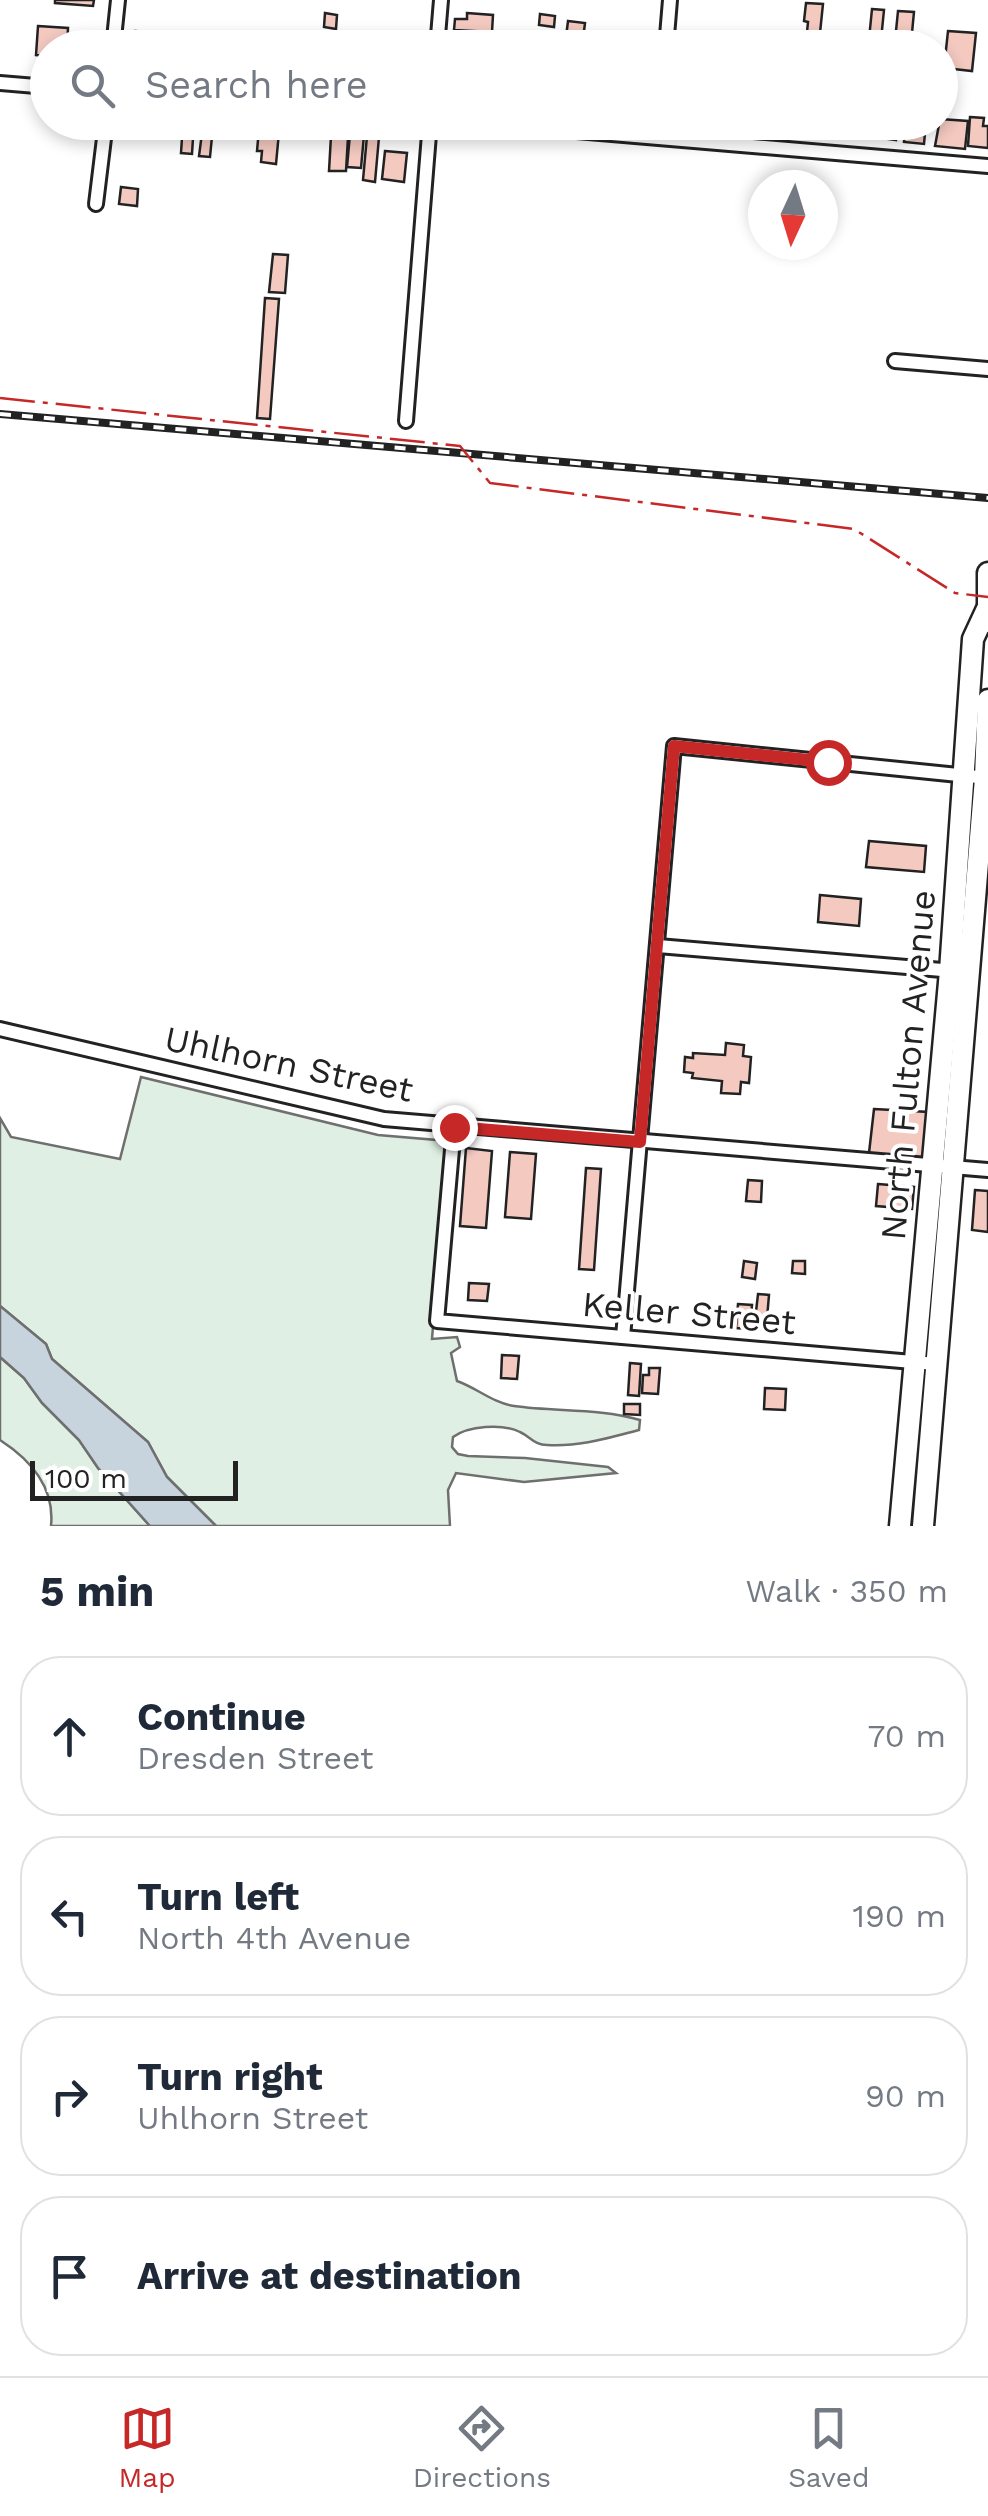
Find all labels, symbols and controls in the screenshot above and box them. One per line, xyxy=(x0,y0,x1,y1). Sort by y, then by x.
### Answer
search box xyxy=(30,30,958,140)
icon: search xyxy=(65,58,120,113)
text: Search here xyxy=(145,63,368,107)
north arrow xyxy=(748,170,838,260)
route start xyxy=(806,740,852,786)
street label: North Fulton Avenue xyxy=(872,888,944,1242)
street label: Uhlhorn Street xyxy=(161,1017,417,1111)
route end xyxy=(432,1105,478,1151)
street label: Keller Street xyxy=(581,1283,798,1343)
scale bar xyxy=(30,1456,238,1500)
text: 100 m xyxy=(45,1462,127,1495)
text: 5 min xyxy=(40,1567,154,1616)
text: Walk · 350 m xyxy=(746,1572,948,1610)
text: Continue xyxy=(137,1695,306,1739)
icon: ahead xyxy=(42,1709,97,1764)
text: 70 m xyxy=(867,1717,946,1755)
text: Dresden Street xyxy=(137,1739,373,1777)
text: Turn left xyxy=(137,1875,299,1919)
icon: left xyxy=(42,1889,97,1944)
text: 190 m xyxy=(852,1897,946,1935)
text: North 4th Avenue xyxy=(137,1919,411,1957)
text: Turn right xyxy=(137,2055,323,2099)
icon: right xyxy=(42,2069,97,2124)
text: 90 m xyxy=(865,2077,946,2115)
text: Uhlhorn Street xyxy=(137,2099,368,2137)
icon: arrive xyxy=(42,2249,97,2304)
text: Arrive at destination xyxy=(137,2254,522,2298)
tab: Map xyxy=(119,2401,176,2494)
tab: Directions xyxy=(413,2401,551,2494)
tab: Saved xyxy=(788,2401,869,2494)

